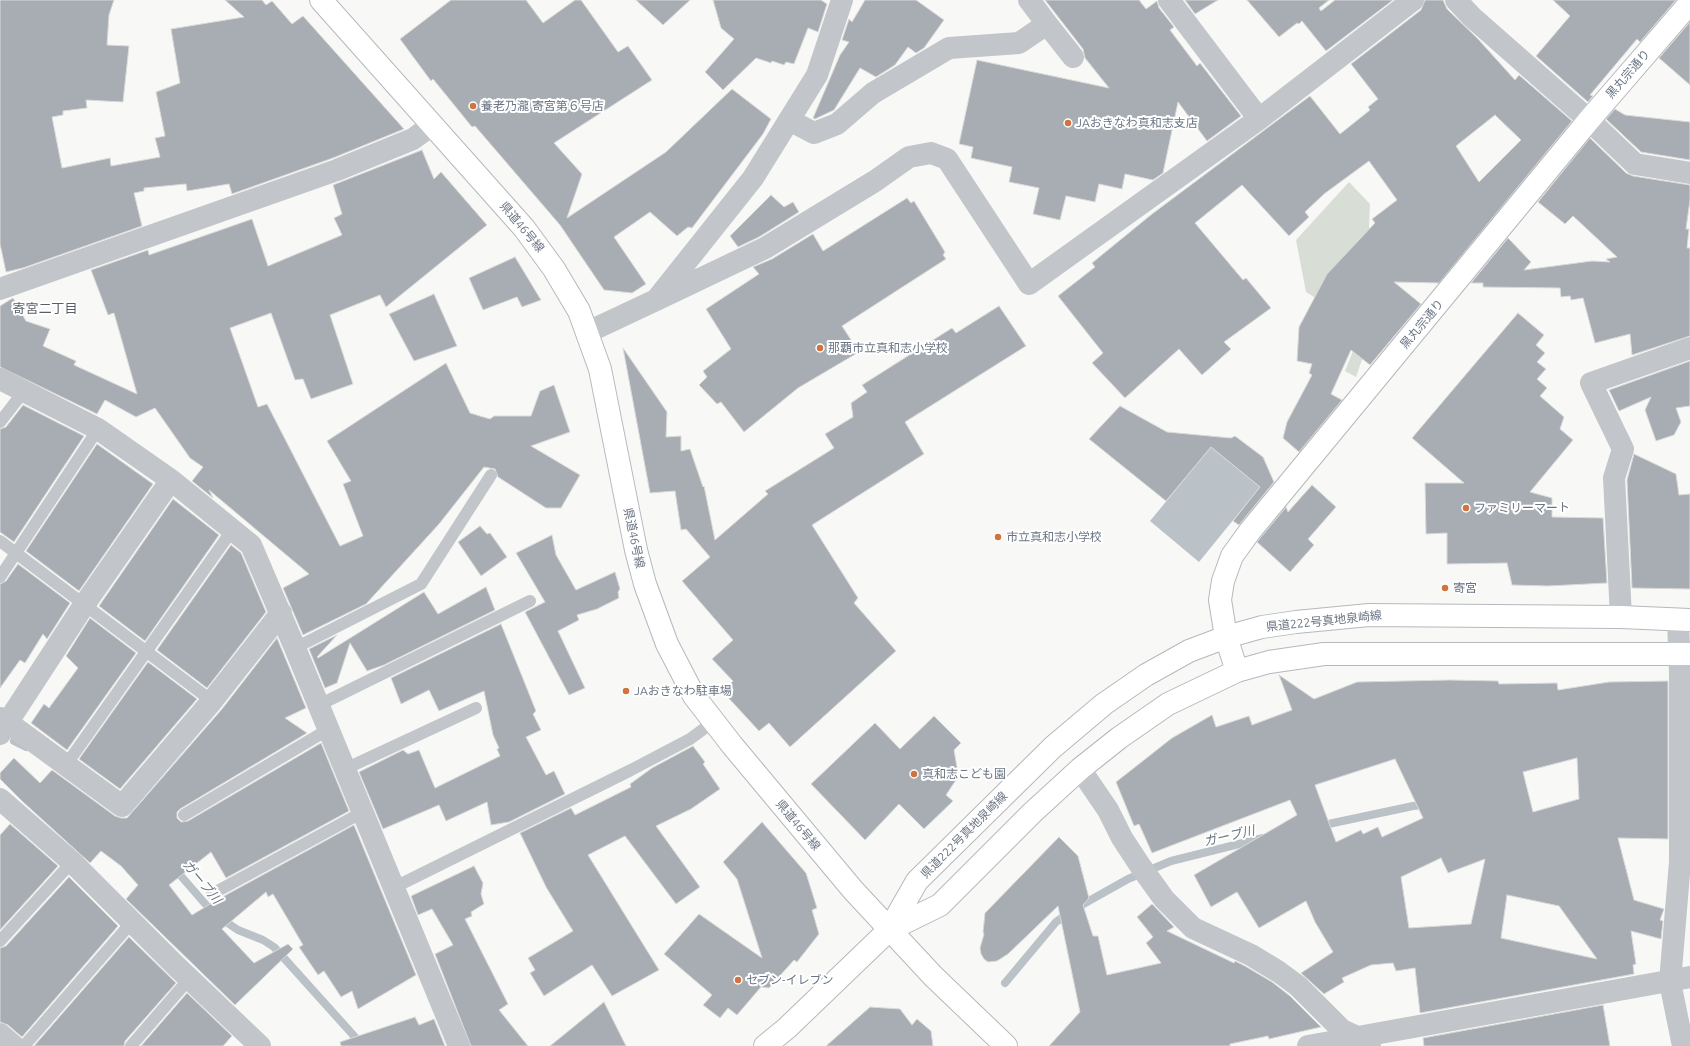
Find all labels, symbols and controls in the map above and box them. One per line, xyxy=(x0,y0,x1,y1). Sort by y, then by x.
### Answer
street label: 黒丸宗通り xyxy=(1603,47,1653,101)
place label: 養老乃瀧 寄宮第６号店 xyxy=(481,99,604,113)
marker: 養老乃瀧 寄宮第６号店 xyxy=(468,101,478,111)
place label: JAおきなわ真和志支店 xyxy=(1076,116,1198,130)
marker: JAおきなわ真和志支店 xyxy=(1063,118,1073,128)
street label: 県道46号線 xyxy=(497,199,547,255)
street label: 黒丸宗通り xyxy=(1397,296,1447,352)
district label: 寄宮二丁目 xyxy=(13,301,77,317)
place label: 那覇市立真和志小学校 xyxy=(828,341,948,355)
marker: 那覇市立真和志小学校 xyxy=(815,343,825,353)
place label: ファミリーマート xyxy=(1474,501,1570,515)
marker: ファミリーマート xyxy=(1461,503,1471,513)
street label: 県道46号線 xyxy=(621,506,647,570)
place label: 市立真和志小学校 xyxy=(1006,530,1102,544)
marker: 市立真和志小学校 xyxy=(993,532,1003,542)
place label: 寄宮 xyxy=(1453,581,1477,595)
marker: 寄宮 xyxy=(1440,583,1450,593)
street label: 県道222号真地泉崎線 xyxy=(1265,608,1383,634)
place label: JAおきなわ駐車場 xyxy=(634,684,732,698)
marker: JAおきなわ駐車場 xyxy=(621,686,631,696)
place label: 真和志こども園 xyxy=(922,767,1006,781)
marker: 真和志こども園 xyxy=(909,769,919,779)
street label: 県道222号真地泉崎線 xyxy=(918,789,1010,881)
street label: 県道46号線 xyxy=(773,797,823,853)
water label: ガーブ川 xyxy=(1202,823,1256,849)
water label: ガーブ川 xyxy=(179,857,225,907)
place label: セブン-イレブン xyxy=(746,973,833,987)
marker: セブン-イレブン xyxy=(733,975,743,985)

